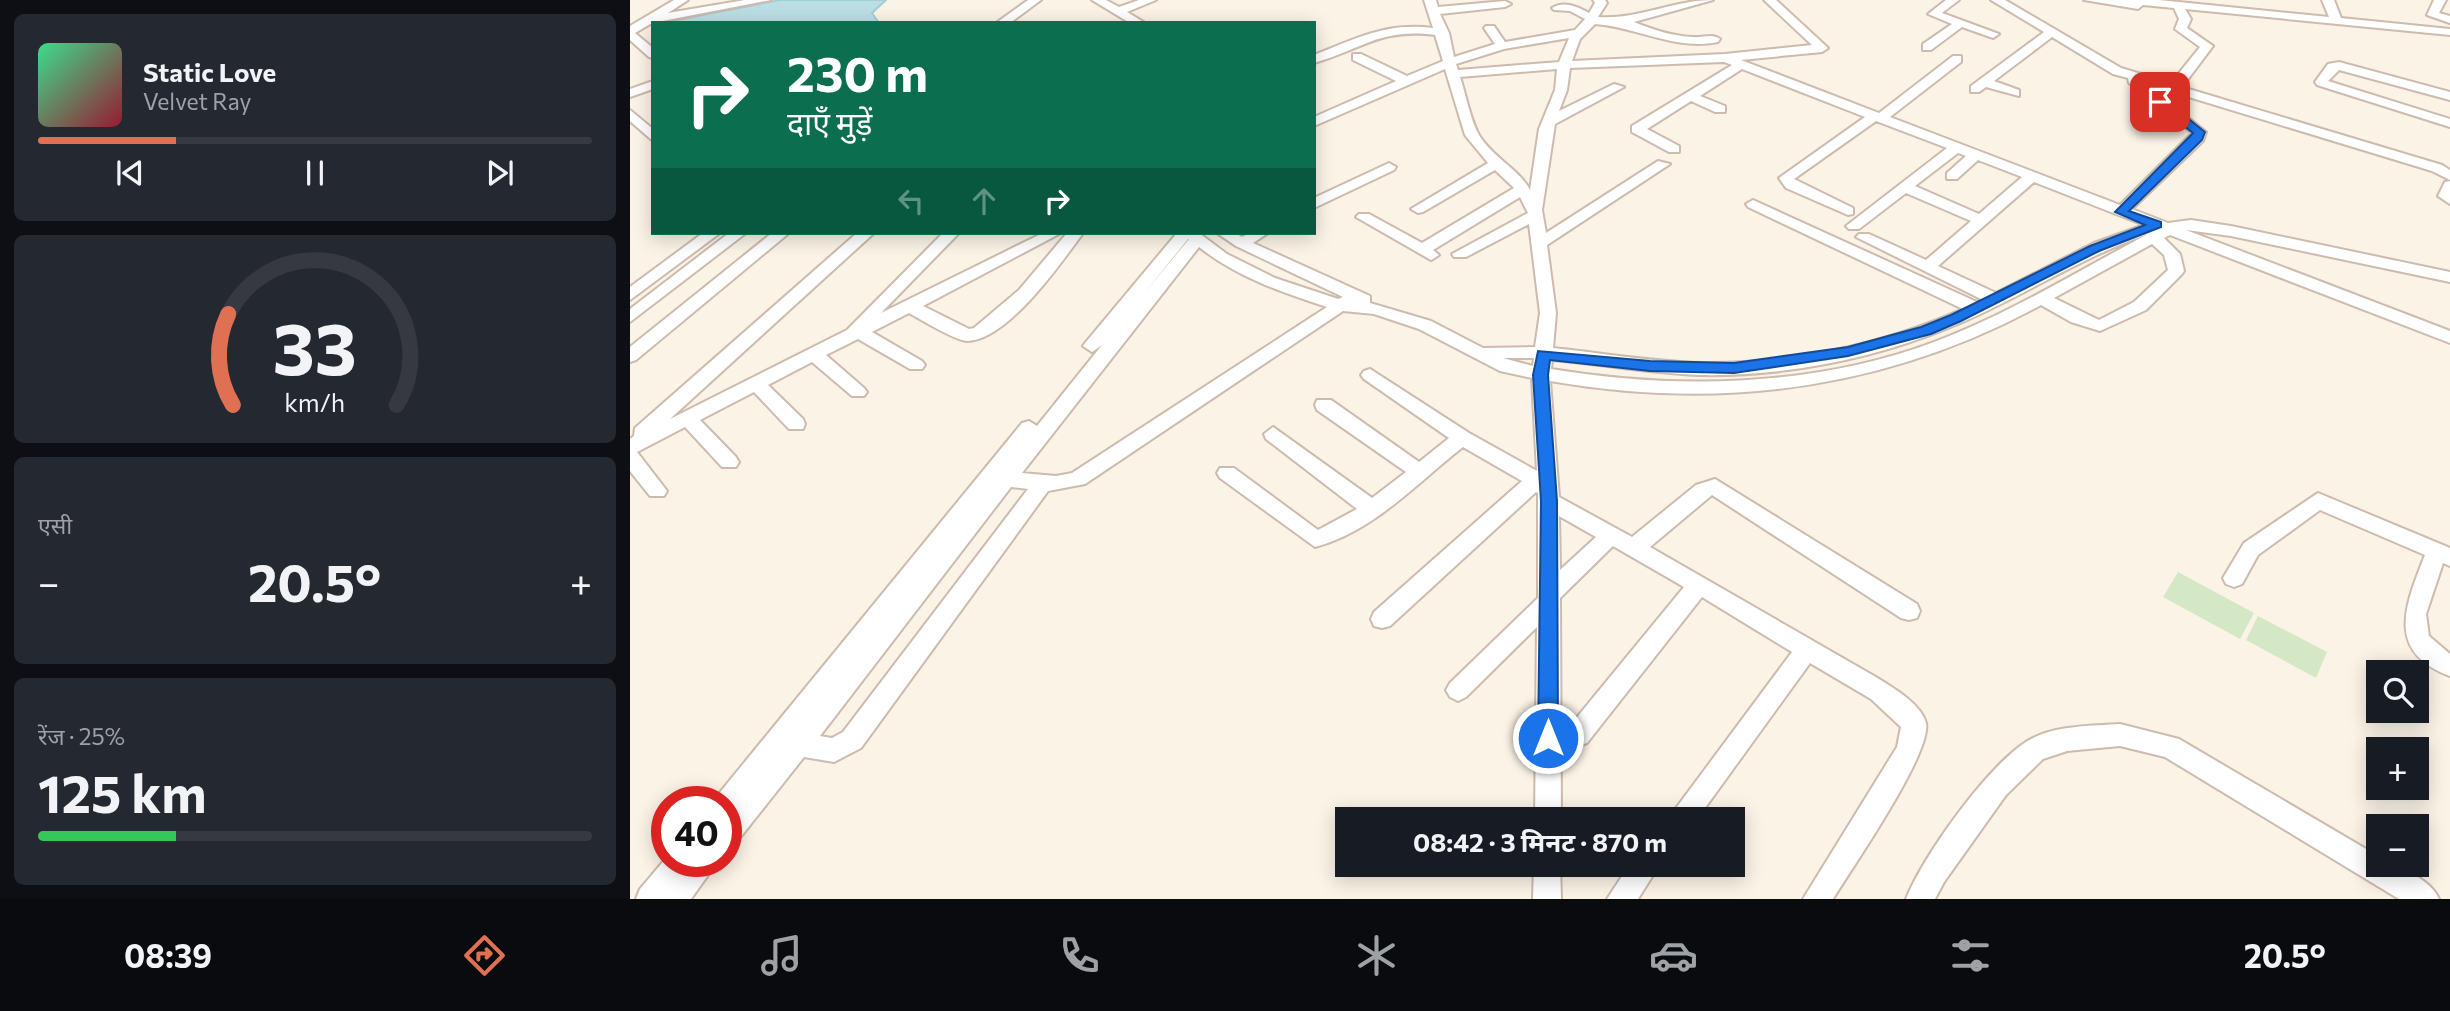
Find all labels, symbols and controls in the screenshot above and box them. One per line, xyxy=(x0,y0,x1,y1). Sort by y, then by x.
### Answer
text: 230 m xyxy=(787,42,928,102)
icon: right xyxy=(672,49,763,140)
text: Static Love xyxy=(143,56,276,87)
pin xyxy=(2130,72,2190,132)
icon: arrive xyxy=(2141,83,2179,121)
text: Velvet Ray xyxy=(143,87,251,115)
text: दाएँ मुड़ें xyxy=(787,102,872,142)
icon: previous xyxy=(111,154,149,192)
icon: pause xyxy=(296,154,334,192)
icon: next xyxy=(481,154,519,192)
icon: left xyxy=(892,182,930,220)
icon: ahead xyxy=(965,182,1003,220)
icon: right xyxy=(1038,182,1076,220)
text: 33 xyxy=(273,301,357,390)
text: km/h xyxy=(285,387,345,417)
text: एसी xyxy=(38,511,72,539)
text: 20.5° xyxy=(248,549,381,613)
text: − xyxy=(38,558,60,605)
text: + xyxy=(570,558,592,605)
map controls xyxy=(2366,660,2429,877)
button: search xyxy=(2366,660,2429,723)
position arrow xyxy=(1511,701,1585,775)
text: रेंज · 25% xyxy=(38,722,125,750)
button: + xyxy=(2366,737,2429,800)
text: 125 km xyxy=(38,760,207,824)
speed limit sign: 40 xyxy=(651,786,742,877)
button: − xyxy=(2366,814,2429,877)
text: 08:42 · 3 मिनट · 870 m xyxy=(1413,826,1667,857)
icon: directions xyxy=(460,931,509,980)
icon: music xyxy=(757,931,806,980)
icon: phone xyxy=(1055,931,1104,980)
icon: climate xyxy=(1352,931,1401,980)
icon: car xyxy=(1649,931,1698,980)
icon: filters xyxy=(1946,931,1995,980)
text: 08:39 xyxy=(124,935,212,975)
text: 20.5° xyxy=(2244,935,2326,975)

